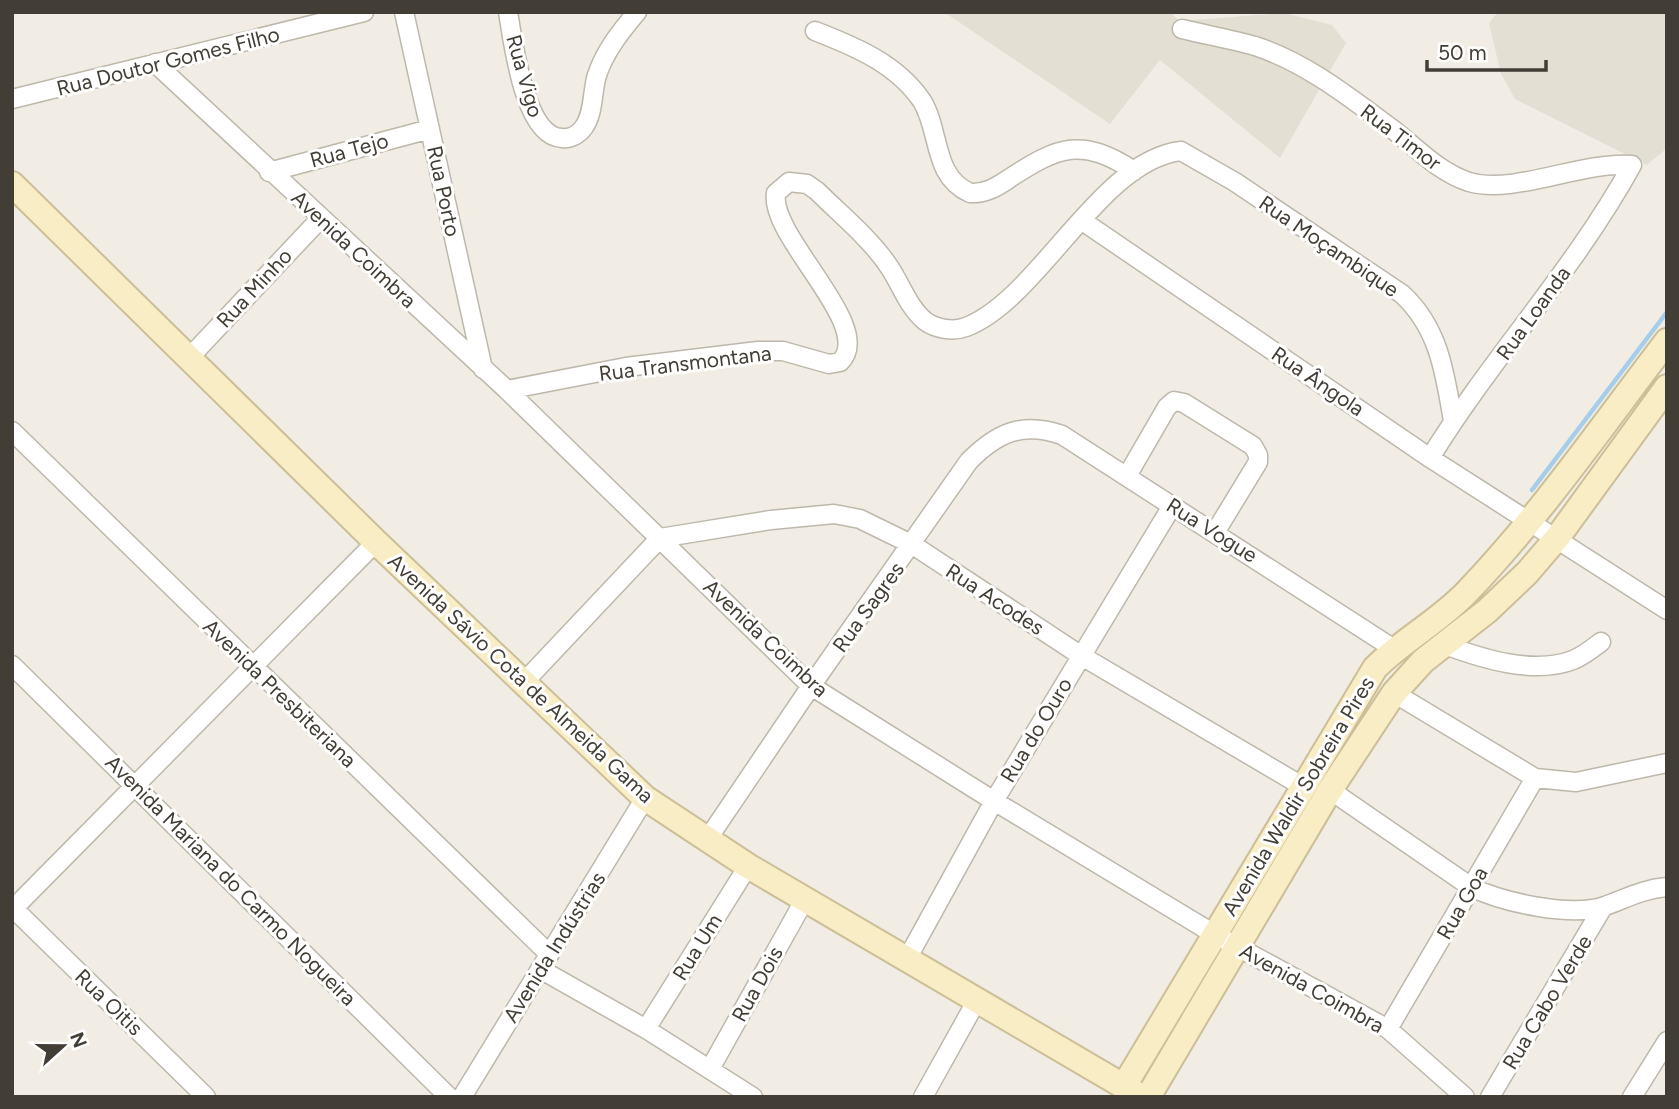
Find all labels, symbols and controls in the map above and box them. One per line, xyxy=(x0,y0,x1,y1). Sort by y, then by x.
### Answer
street label: Rua Doutor Gomes Filho xyxy=(54,21,282,101)
scale bar xyxy=(1427,28,1546,72)
street label: Rua Vigo xyxy=(501,32,549,120)
text: 50 m xyxy=(1438,40,1487,65)
street label: Rua Timor xyxy=(1356,99,1446,175)
street label: Rua Tejo xyxy=(307,128,391,172)
street label: Rua Porto xyxy=(422,143,466,239)
street label: Avenida Coimbra xyxy=(287,185,421,313)
street label: Rua Moçambique xyxy=(1254,190,1404,302)
street label: Rua Minho xyxy=(211,243,297,333)
street label: Rua Loanda xyxy=(1491,261,1575,365)
street label: Rua Transmontana xyxy=(597,340,773,386)
street label: Rua Ângola xyxy=(1267,341,1369,421)
street label: Rua Vogue xyxy=(1162,492,1262,568)
street label: Avenida Sávio Cota de Almeida Gama xyxy=(383,548,659,808)
street label: Rua Sagres xyxy=(827,557,909,657)
street label: Rua Acodes xyxy=(941,558,1049,640)
street label: Avenida Coimbra xyxy=(699,574,833,702)
street label: Avenida Presbiteriana xyxy=(198,614,362,772)
street label: Avenida Waldir Sobreira Pires xyxy=(1217,672,1379,920)
street label: Rua do Ouro xyxy=(995,673,1077,787)
street label: Avenida Mariana do Carmo Nogueira xyxy=(100,749,362,1011)
street label: Rua Goa xyxy=(1431,862,1493,944)
street label: Avenida Indústrias xyxy=(498,867,610,1027)
street label: Rua Um xyxy=(667,909,727,985)
street label: Rua Cabo Verde xyxy=(1497,930,1597,1074)
street label: Avenida Coimbra xyxy=(1235,938,1389,1038)
street label: Rua Dois xyxy=(726,942,788,1026)
street label: Rua Oitis xyxy=(70,964,148,1040)
north arrow xyxy=(28,1011,98,1081)
text: N xyxy=(65,1029,92,1051)

